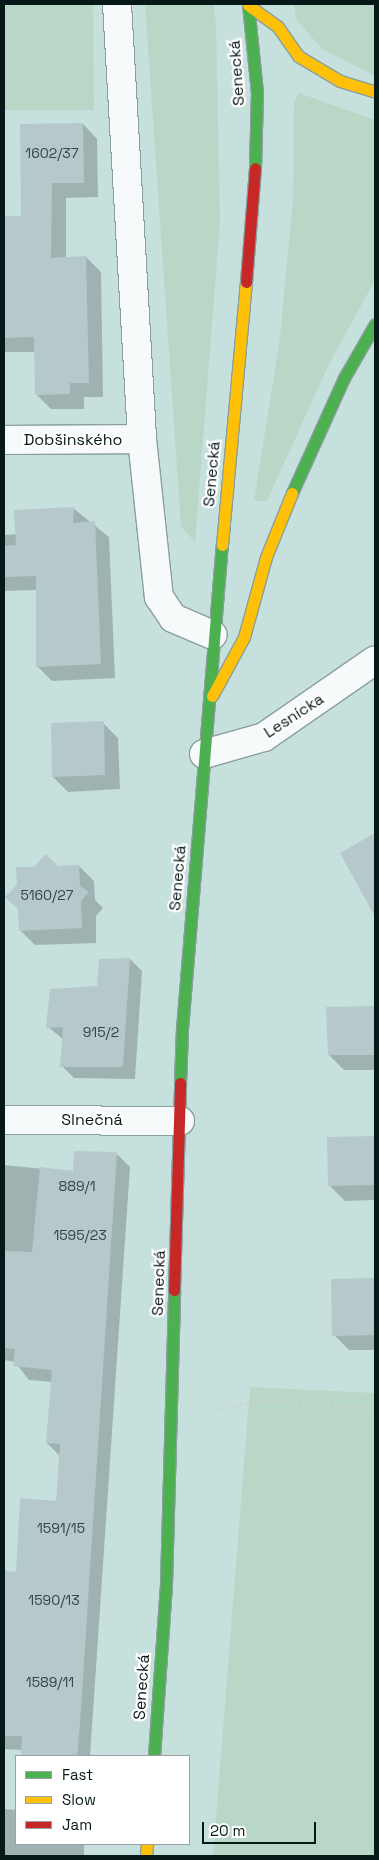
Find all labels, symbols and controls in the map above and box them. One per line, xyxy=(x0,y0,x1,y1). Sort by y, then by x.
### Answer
street label: Senecká xyxy=(225,40,249,106)
house number: 1602/37 xyxy=(25,145,79,161)
street label: Dobšinského xyxy=(24,430,122,450)
street label: Senecká xyxy=(200,440,224,508)
street label: Lesnícka xyxy=(260,690,328,742)
street label: Senecká xyxy=(166,844,190,912)
house number: 5160/27 xyxy=(21,887,73,903)
house number: 915/2 xyxy=(83,1024,119,1040)
street label: Slnečná xyxy=(61,1110,123,1130)
house number: 889/1 xyxy=(58,1178,96,1194)
house number: 1595/23 xyxy=(53,1227,107,1243)
street label: Senecká xyxy=(148,1250,170,1316)
house number: 1591/15 xyxy=(37,1520,85,1536)
house number: 1590/13 xyxy=(28,1592,80,1608)
street label: Senecká xyxy=(130,1654,154,1720)
house number: 1589/11 xyxy=(26,1674,74,1690)
legend xyxy=(15,1755,190,1845)
text: Fast xyxy=(62,1765,93,1784)
text: Slow xyxy=(62,1790,96,1809)
scale bar xyxy=(204,1812,318,1844)
text: Jam xyxy=(62,1815,92,1834)
text: 20 m xyxy=(210,1821,245,1840)

